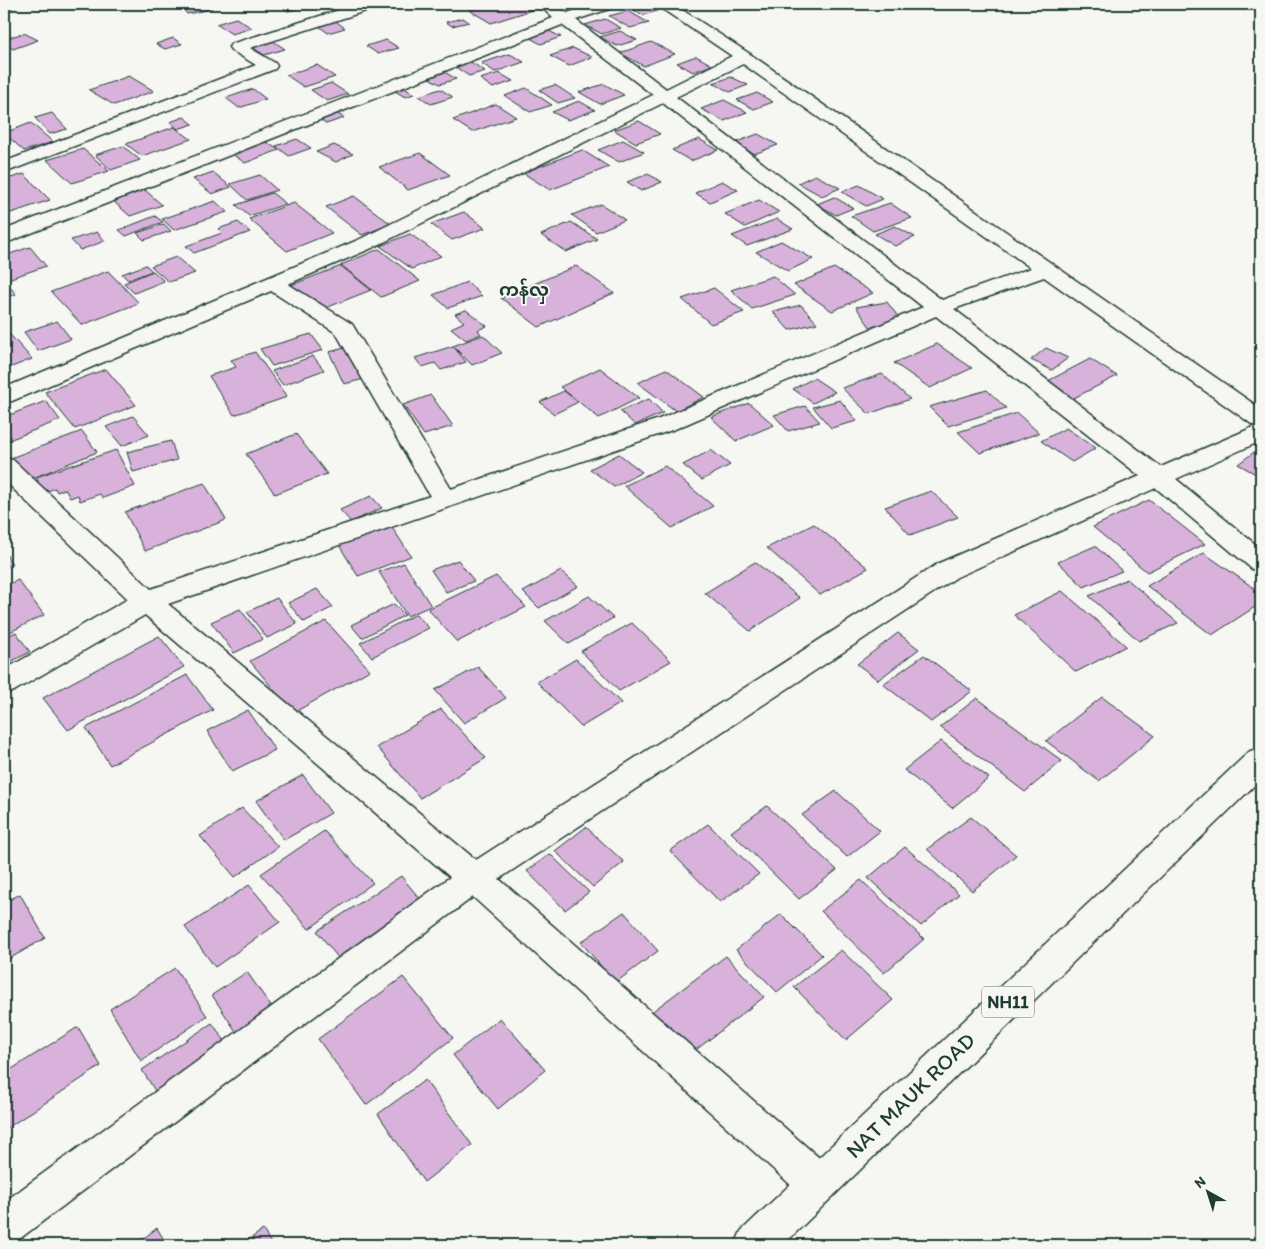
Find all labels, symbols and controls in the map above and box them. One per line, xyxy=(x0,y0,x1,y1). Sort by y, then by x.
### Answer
district label: ကန်လှ xyxy=(499,278,549,304)
road number: NH11 xyxy=(982,986,1034,1018)
street label: NAT MAUK ROAD xyxy=(840,1027,981,1164)
north arrow xyxy=(1182,1166,1232,1216)
text: N xyxy=(1191,1173,1209,1192)

